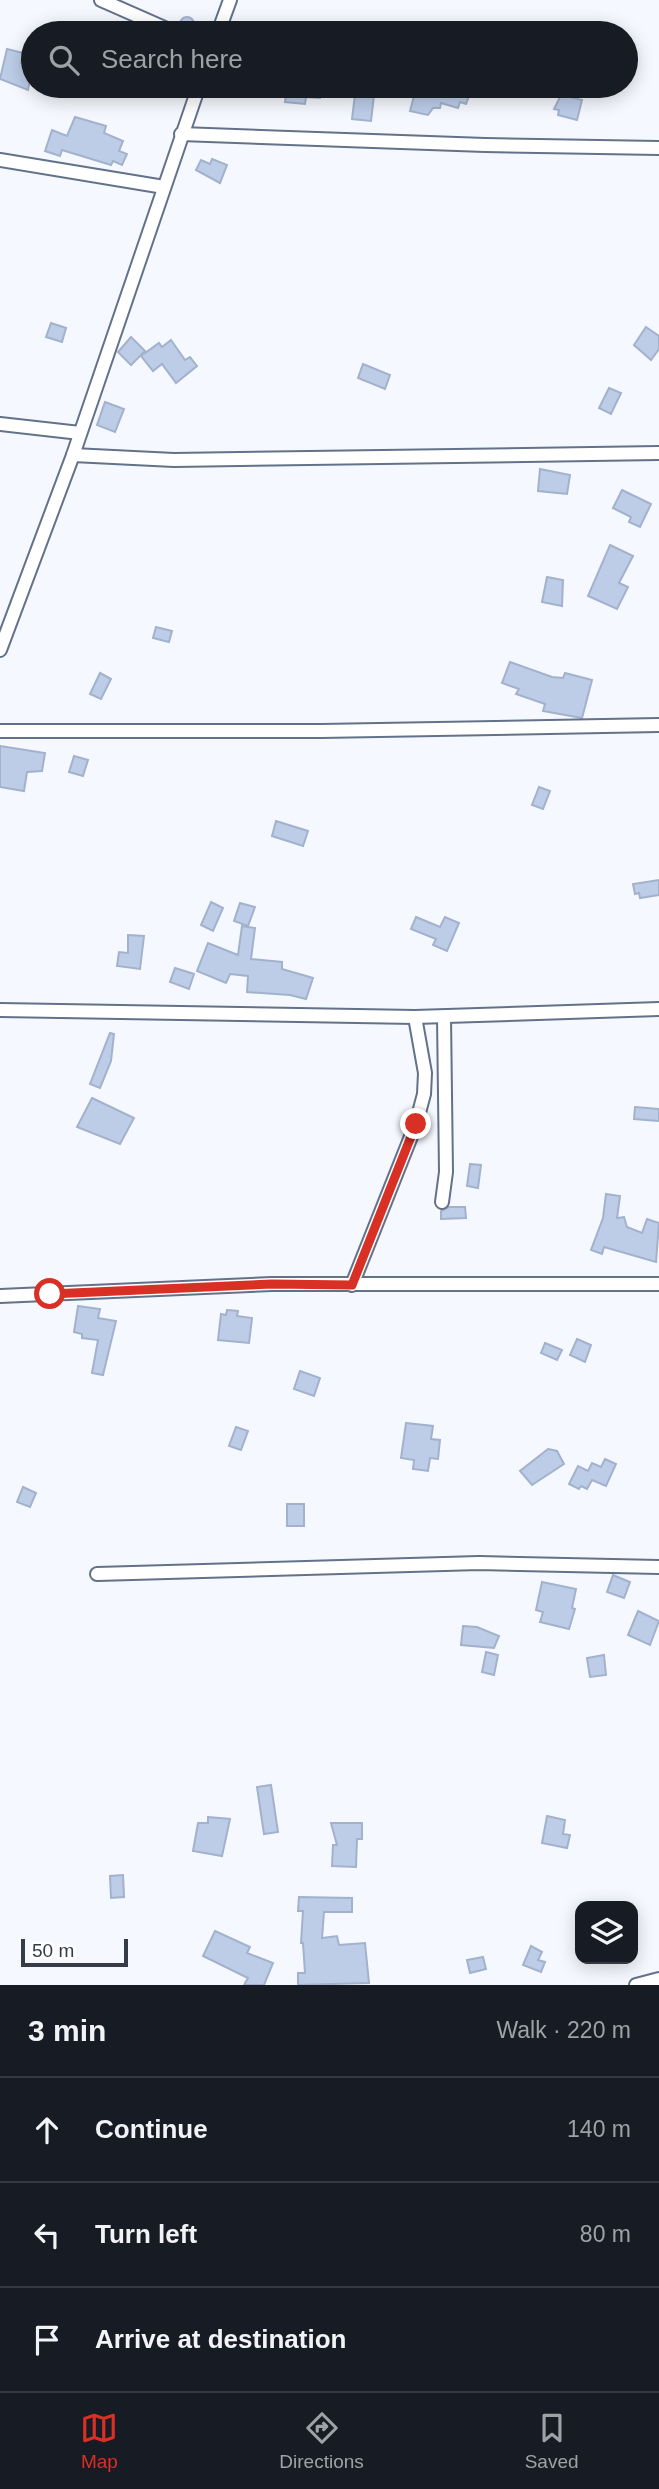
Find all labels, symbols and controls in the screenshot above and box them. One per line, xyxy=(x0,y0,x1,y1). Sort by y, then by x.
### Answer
search box xyxy=(21,21,638,98)
icon: search xyxy=(45,41,83,79)
text: Search here xyxy=(101,44,243,74)
route end xyxy=(400,1108,431,1139)
route start xyxy=(34,1278,65,1309)
map controls xyxy=(575,1901,638,1964)
button: layers xyxy=(575,1901,638,1964)
scale bar xyxy=(21,1936,128,1968)
text: 50 m xyxy=(32,1940,74,1961)
text: 3 min xyxy=(28,2014,106,2047)
text: Walk · 220 m xyxy=(496,2017,631,2043)
icon: ahead xyxy=(28,2111,66,2149)
text: Continue xyxy=(95,2114,208,2144)
text: 140 m xyxy=(567,2116,631,2142)
icon: left xyxy=(28,2216,66,2254)
text: Turn left xyxy=(95,2219,197,2249)
text: 80 m xyxy=(580,2221,631,2247)
icon: arrive xyxy=(28,2321,66,2359)
text: Arrive at destination xyxy=(95,2324,346,2354)
tab: Map xyxy=(80,2409,118,2473)
tab: Directions xyxy=(279,2409,364,2473)
tab: Saved xyxy=(525,2409,579,2473)

